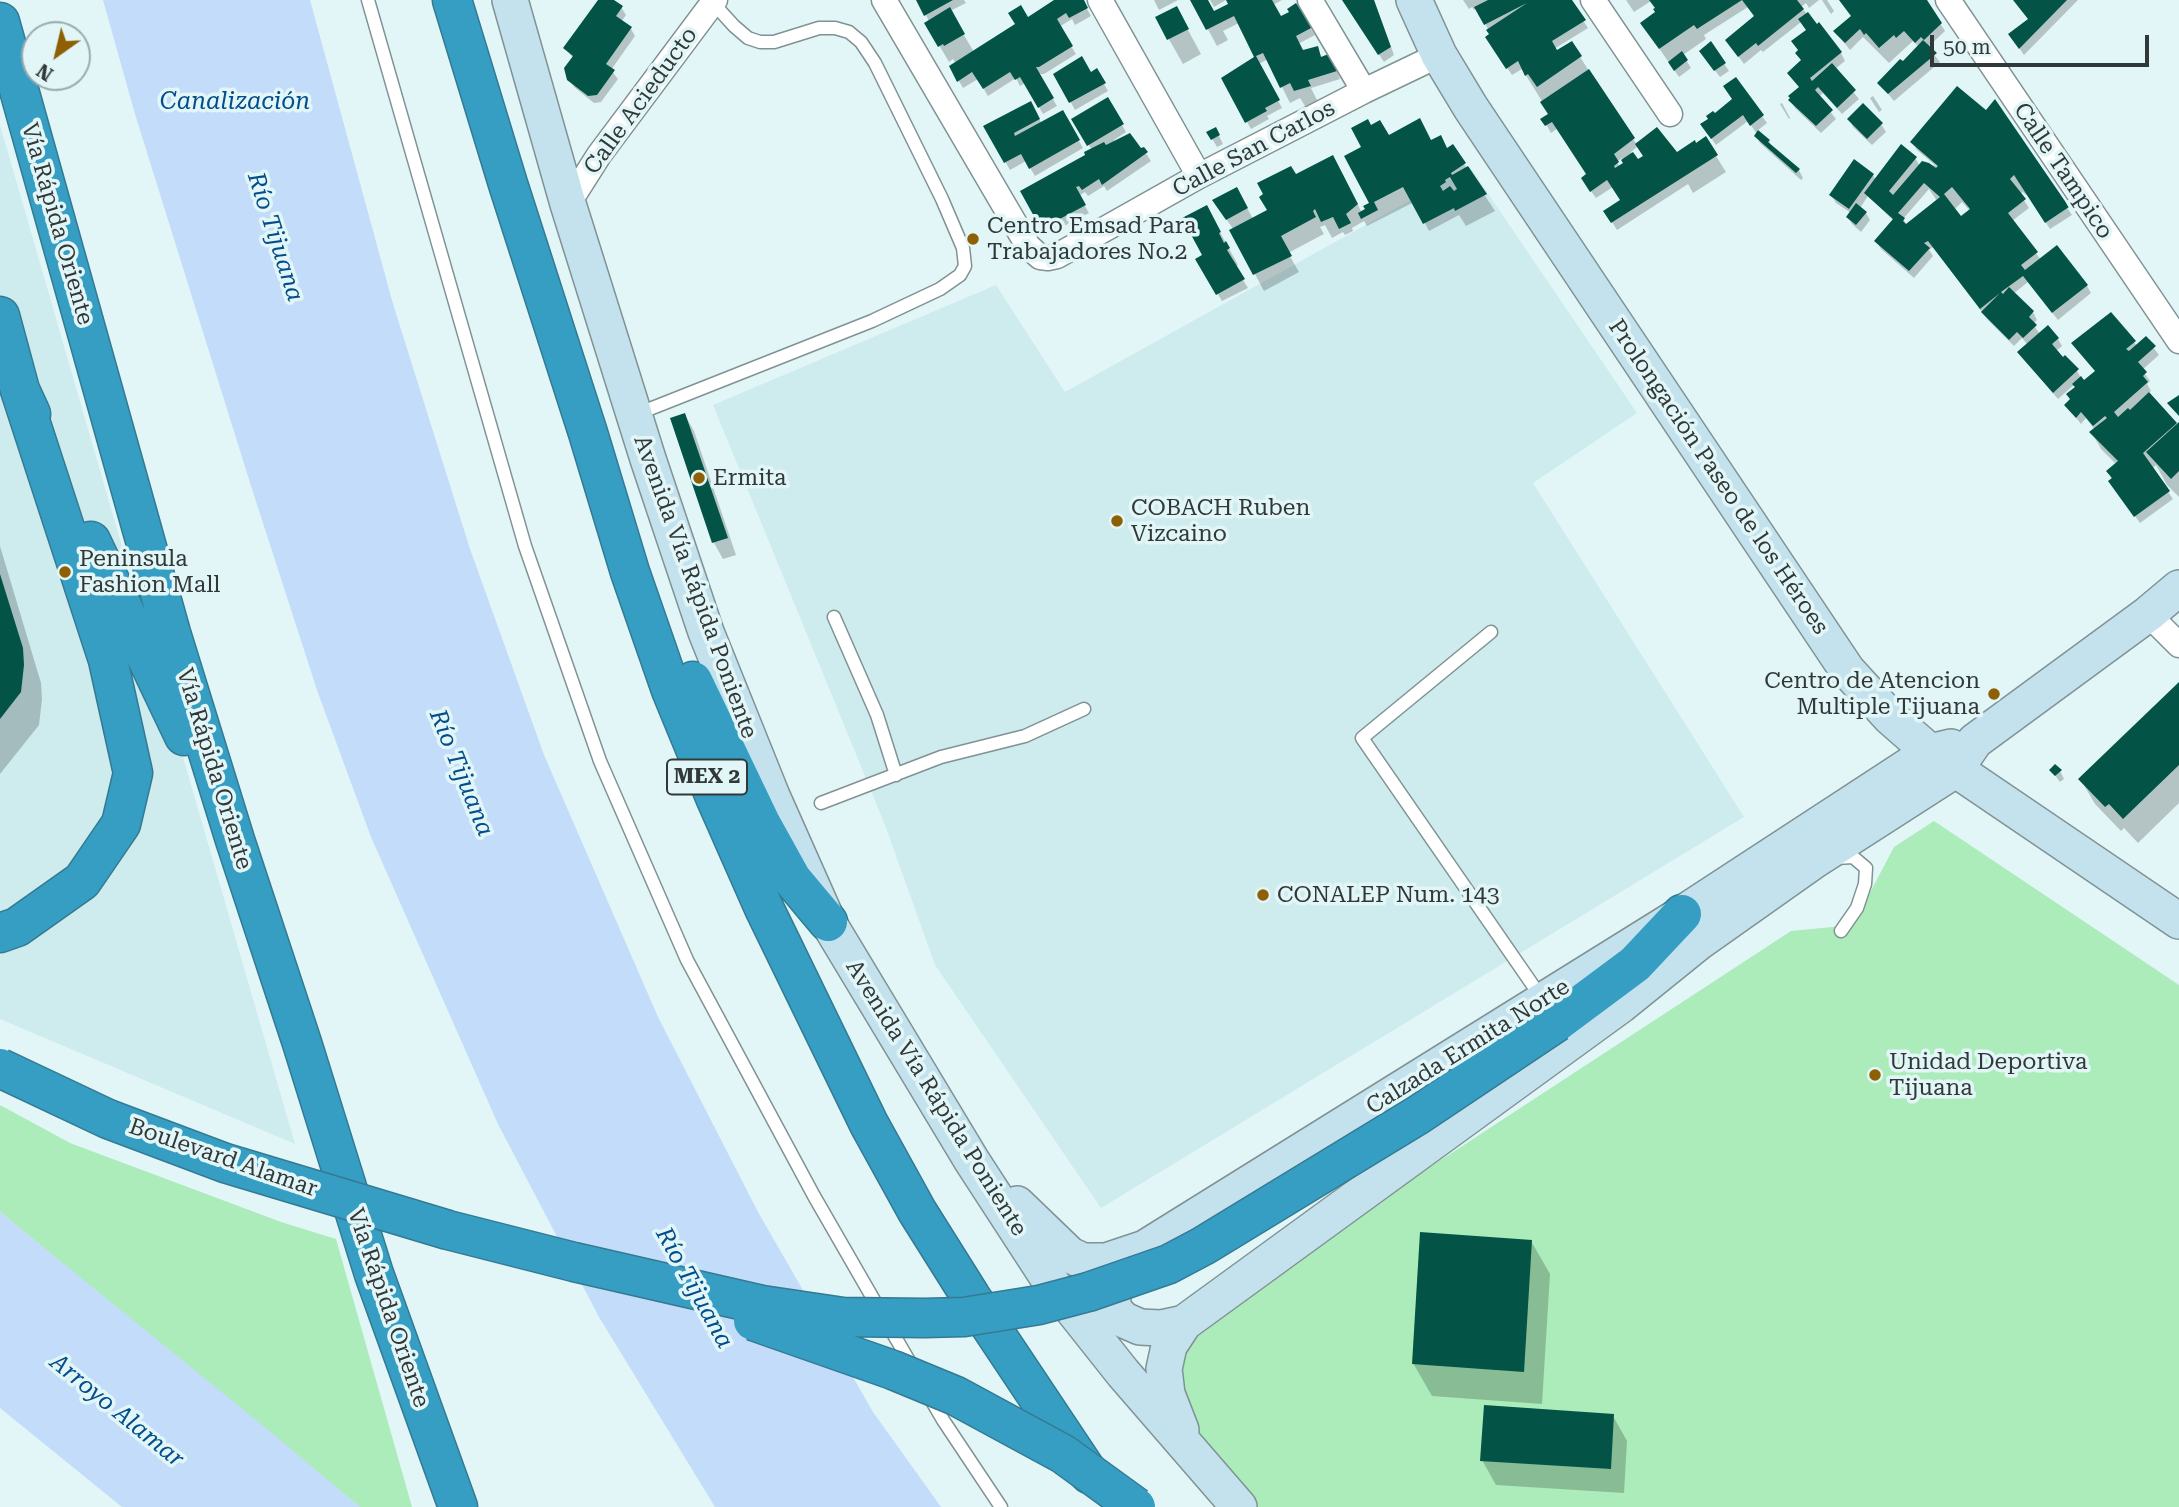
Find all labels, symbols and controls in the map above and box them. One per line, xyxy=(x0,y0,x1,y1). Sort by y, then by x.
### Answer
north arrow xyxy=(21,21,91,91)
scale bar xyxy=(1934,21,2153,65)
street label: Calle Acieducto xyxy=(578,22,704,180)
text: 50 m xyxy=(1943,35,1991,59)
text: N xyxy=(33,59,58,86)
water label: Canalización xyxy=(160,88,310,116)
street label: Calle San Carlos xyxy=(1168,95,1340,203)
street label: Calle Tampico xyxy=(2007,98,2119,244)
street label: Vía Rápida Oriente xyxy=(15,120,99,328)
water label: Río Tijuana xyxy=(241,169,309,305)
place label: Centro Emsad Para Trabajadores No.2 xyxy=(987,212,1196,266)
marker: Centro Emsad Para Trabajadores No.2 xyxy=(965,231,981,247)
street label: Prolongación Paseo de los Héroes xyxy=(1602,314,1834,640)
street label: Avenida Vía Rápida Poniente xyxy=(627,432,763,742)
place label: Ermita xyxy=(713,464,786,492)
marker: Ermita xyxy=(691,470,707,486)
place label: COBACH Ruben Vizcaino xyxy=(1131,494,1310,548)
marker: COBACH Ruben Vizcaino xyxy=(1109,513,1125,529)
place label: Peninsula Fashion Mall xyxy=(79,545,220,599)
marker: Peninsula Fashion Mall xyxy=(57,564,73,580)
street label: Vía Rápida Oriente xyxy=(170,665,258,873)
place label: Centro de Atencion Multiple Tijuana xyxy=(1764,667,1980,721)
marker: Centro de Atencion Multiple Tijuana xyxy=(1986,686,2002,702)
water label: Río Tijuana xyxy=(423,706,499,840)
road number: MEX 2 xyxy=(667,760,747,794)
place label: CONALEP Num. 143 xyxy=(1277,881,1500,909)
marker: CONALEP Num. 143 xyxy=(1255,887,1271,903)
street label: Avenida Vía Rápida Poniente xyxy=(839,955,1033,1241)
street label: Calzada Ermita Norte xyxy=(1361,973,1575,1121)
place label: Unidad Deportiva Tijuana xyxy=(1889,1048,2087,1102)
marker: Unidad Deportiva Tijuana xyxy=(1867,1067,1883,1083)
street label: Boulevard Alamar xyxy=(125,1113,321,1203)
street label: Vía Rápida Oriente xyxy=(341,1205,435,1411)
water label: Río Tijuana xyxy=(649,1223,739,1353)
water label: Arroyo Alamar xyxy=(44,1348,190,1474)

